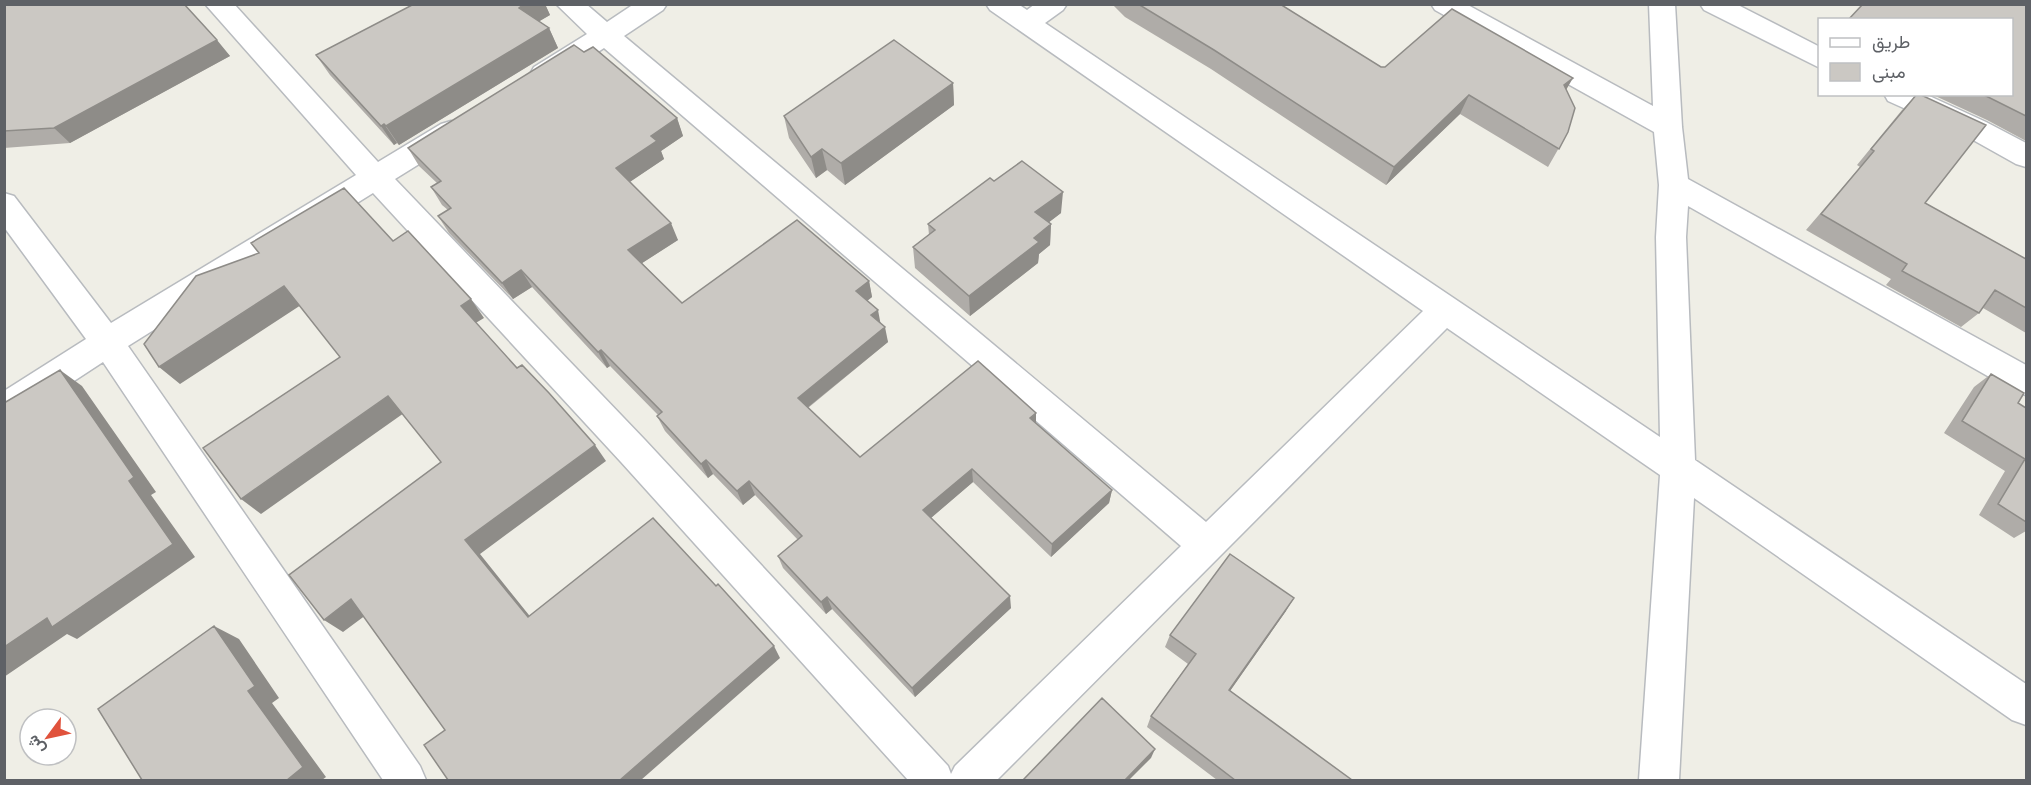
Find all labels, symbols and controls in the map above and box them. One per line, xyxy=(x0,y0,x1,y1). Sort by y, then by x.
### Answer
legend xyxy=(1818,18,2013,96)
text: طريق xyxy=(1872,30,1910,53)
text: مبنى xyxy=(1872,60,1906,83)
north arrow xyxy=(18,707,78,767)
text: ش xyxy=(22,732,49,759)

